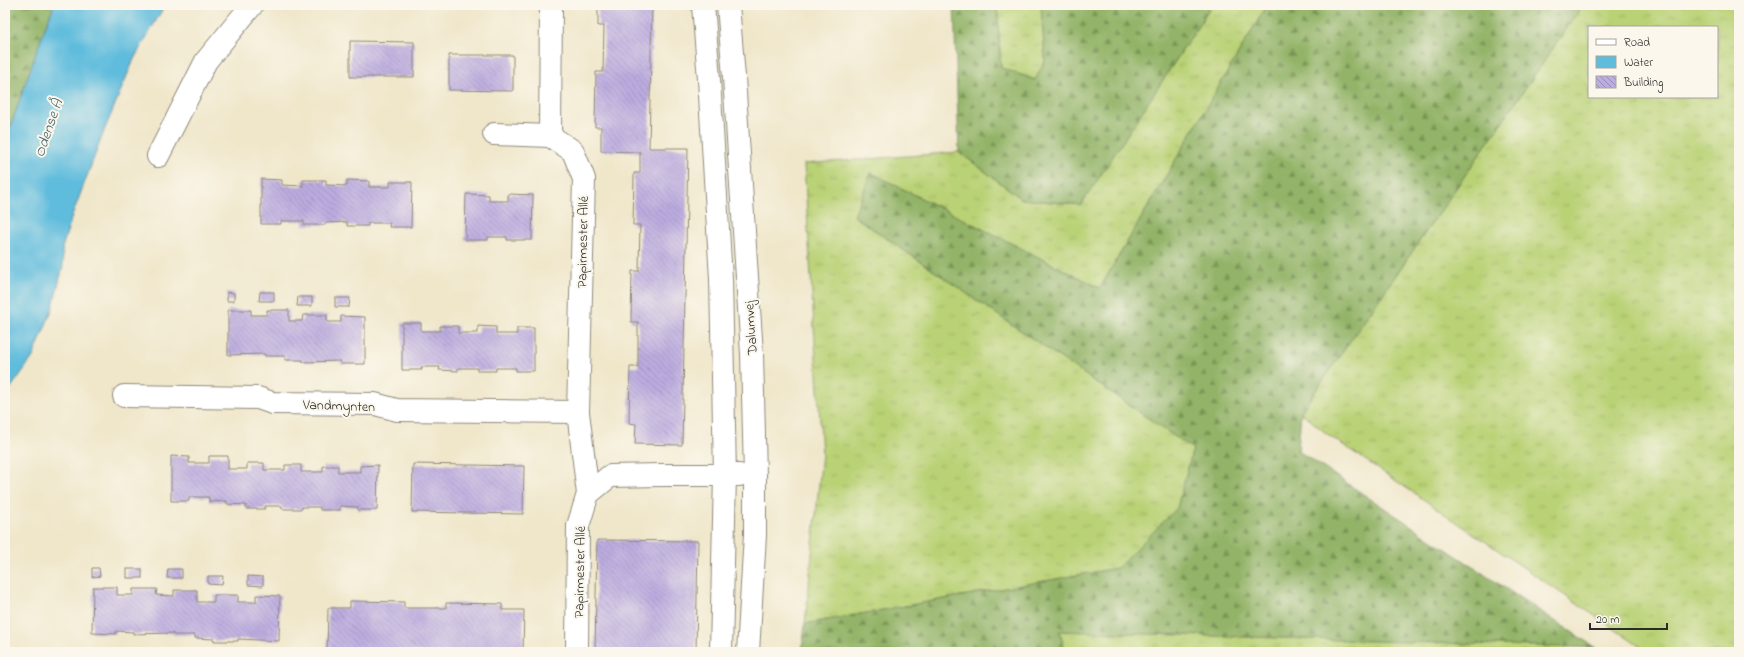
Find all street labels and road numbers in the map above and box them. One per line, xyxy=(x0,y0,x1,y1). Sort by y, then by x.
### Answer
street label: Papirmester Allé xyxy=(572,195,595,288)
street label: Dalumvej xyxy=(739,299,764,357)
street label: Vandmynten xyxy=(301,395,376,419)
street label: Papirmester Allé xyxy=(569,525,592,618)

